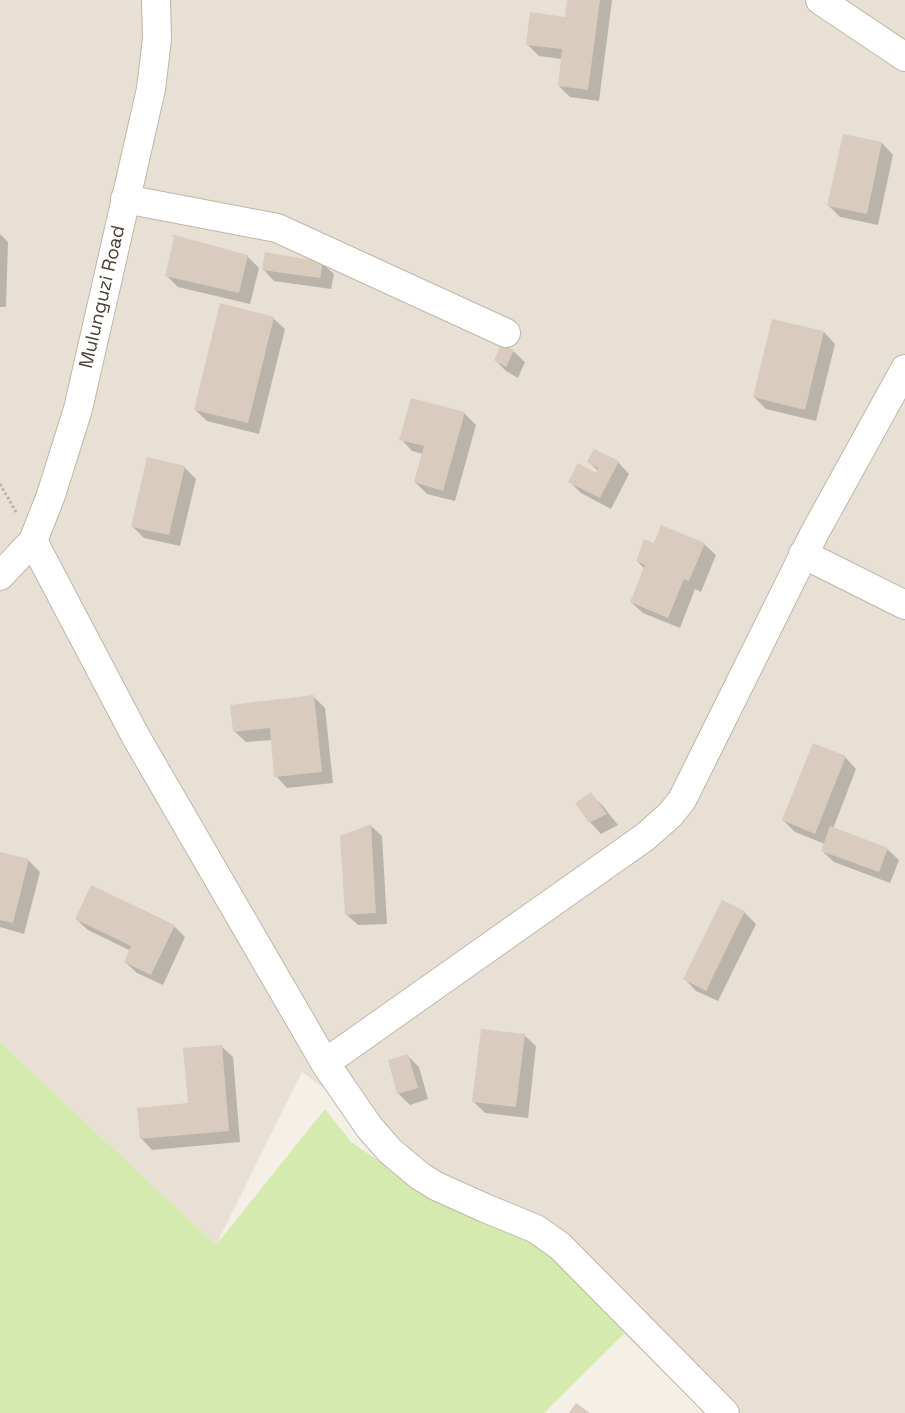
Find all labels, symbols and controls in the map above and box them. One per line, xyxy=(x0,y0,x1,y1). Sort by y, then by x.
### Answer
street label: Mulunguzi Road xyxy=(75,223,131,371)

